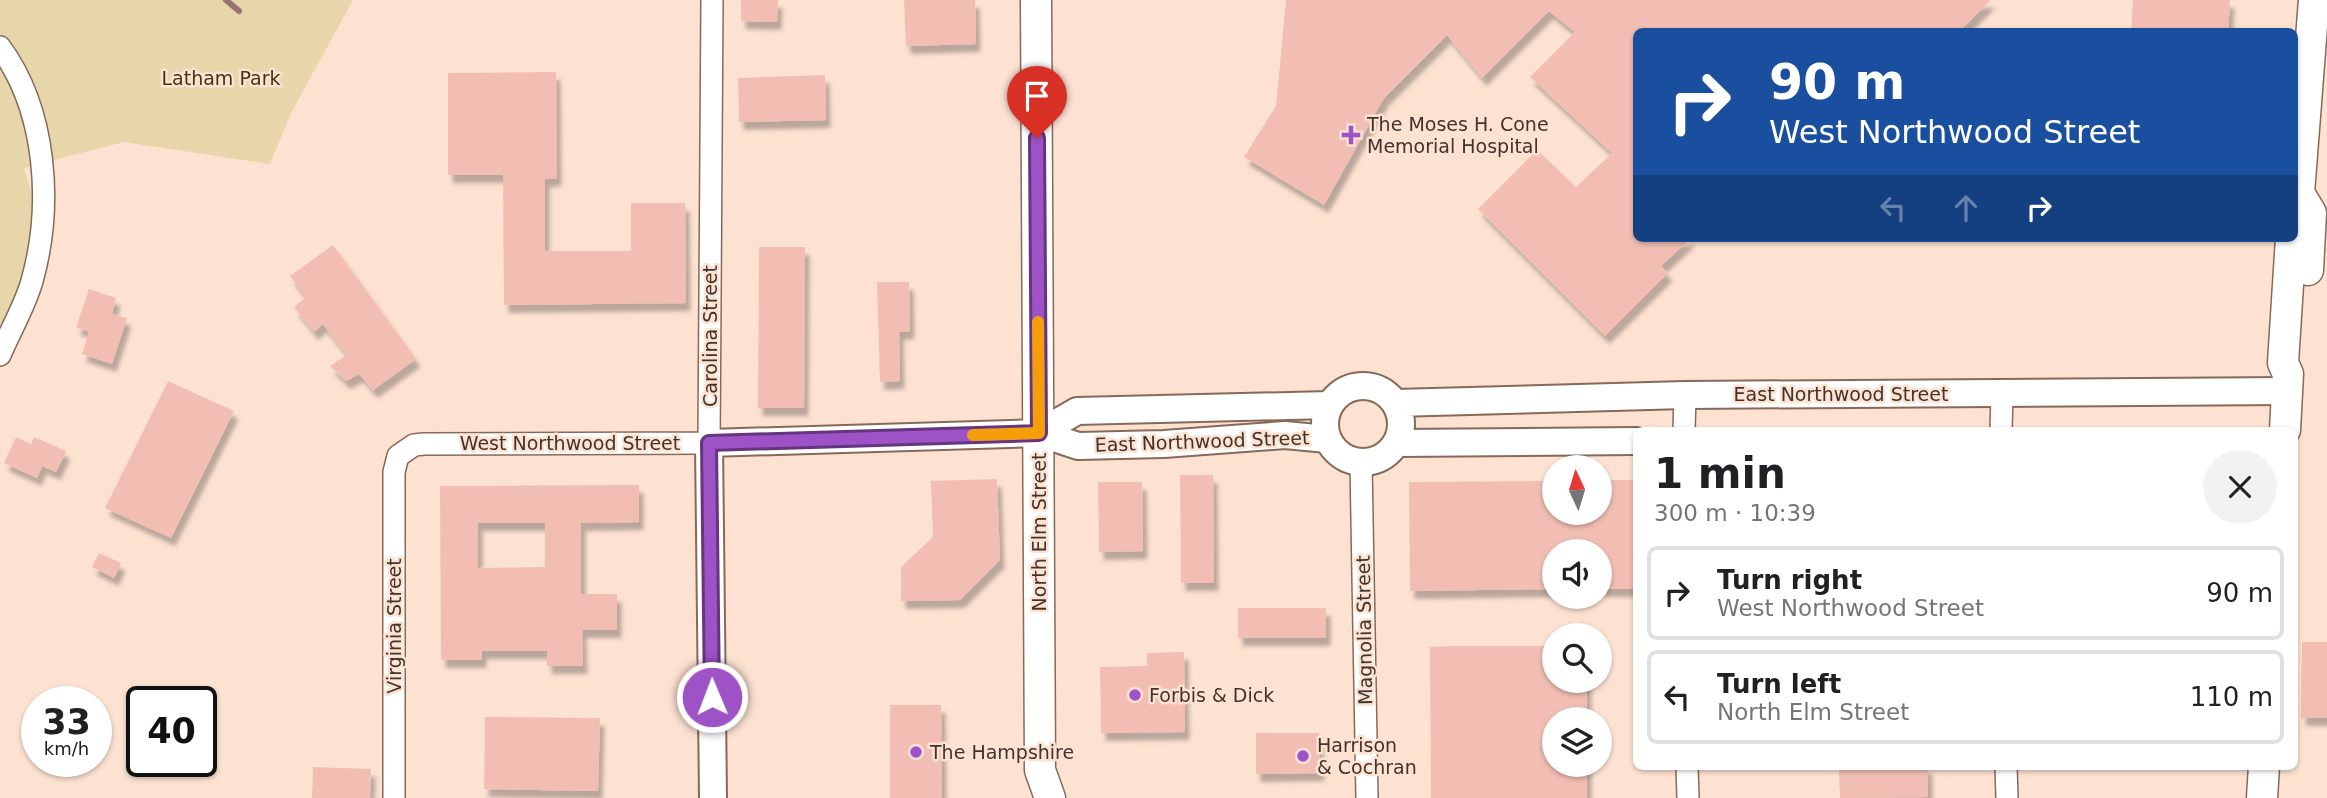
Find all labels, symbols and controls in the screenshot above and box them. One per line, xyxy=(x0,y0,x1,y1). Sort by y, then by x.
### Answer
text: 90 m xyxy=(1769,54,1905,111)
icon: right xyxy=(1654,56,1745,147)
pin xyxy=(1007,66,1067,138)
park label: Latham Park xyxy=(162,67,280,89)
icon: arrive xyxy=(1018,77,1056,115)
place label: The Moses H. Cone Memorial Hospital xyxy=(1366,113,1549,157)
text: West Northwood Street xyxy=(1769,113,2140,151)
marker: The Moses H. Cone Memorial Hospital xyxy=(1341,125,1361,145)
icon: left xyxy=(1874,189,1912,227)
icon: ahead xyxy=(1947,189,1985,227)
icon: right xyxy=(2020,189,2058,227)
street label: Carolina Street xyxy=(699,265,721,407)
street label: East Northwood Street xyxy=(1734,383,1948,405)
street label: East Northwood Street xyxy=(1094,426,1310,456)
street label: West Northwood Street xyxy=(460,432,680,454)
text: 1 min xyxy=(1654,449,1786,498)
button: close xyxy=(2203,450,2277,524)
street label: North Elm Street xyxy=(1028,453,1050,611)
north arrow xyxy=(1542,455,1612,525)
map controls xyxy=(1542,455,1612,777)
text: 300 m · 10:39 xyxy=(1654,500,1816,526)
button: sound xyxy=(1542,539,1612,609)
street label: Magnolia Street xyxy=(1352,555,1376,705)
street label: Virginia Street xyxy=(383,558,405,694)
text: Turn right xyxy=(1717,565,1862,595)
icon: right xyxy=(1658,574,1696,612)
text: 90 m xyxy=(2206,578,2273,608)
text: West Northwood Street xyxy=(1717,595,1984,621)
button: search xyxy=(1542,623,1612,693)
position arrow xyxy=(675,660,749,734)
text: Turn left xyxy=(1717,669,1841,699)
icon: left xyxy=(1658,678,1696,716)
text: 110 m xyxy=(2190,682,2273,712)
place label: Forbis & Dick xyxy=(1149,684,1274,706)
speed limit sign: 40 xyxy=(126,686,217,777)
marker: Forbis & Dick xyxy=(1127,687,1143,703)
text: North Elm Street xyxy=(1717,699,1909,725)
text: 33 xyxy=(42,702,91,742)
button: layers xyxy=(1542,707,1612,777)
place label: Harrison & Cochran xyxy=(1317,734,1417,778)
text: km/h xyxy=(44,738,89,759)
place label: The Hampshire xyxy=(929,741,1074,763)
marker: The Hampshire xyxy=(908,744,924,760)
marker: Harrison & Cochran xyxy=(1295,748,1311,764)

